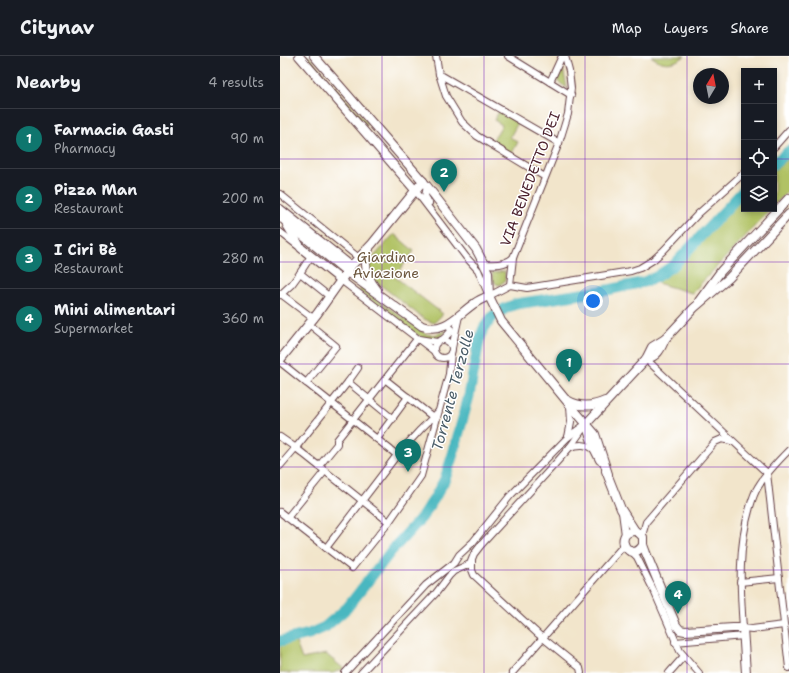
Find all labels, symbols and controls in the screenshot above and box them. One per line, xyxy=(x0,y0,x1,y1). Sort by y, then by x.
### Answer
text: Citynav xyxy=(20,15,94,40)
text: Map xyxy=(612,19,642,37)
text: Layers xyxy=(664,19,708,37)
text: Share xyxy=(730,19,769,37)
north arrow xyxy=(693,68,729,104)
map controls xyxy=(741,68,777,212)
button: + xyxy=(741,68,777,104)
text: Nearby xyxy=(16,71,81,93)
text: 4 results xyxy=(208,74,264,91)
button: − xyxy=(741,104,777,140)
street label: VIA BENEDETTO DEI xyxy=(496,109,564,249)
text: Farmacia Gasti xyxy=(54,120,174,140)
text: 1 xyxy=(26,130,32,147)
text: 90 m xyxy=(230,130,264,147)
text: Pharmacy xyxy=(54,140,116,157)
button: locate xyxy=(741,140,777,176)
pin: 2 xyxy=(431,159,457,192)
button: layers xyxy=(741,176,777,212)
text: Pizza Man xyxy=(54,180,137,200)
text: 2 xyxy=(24,190,34,207)
text: 200 m xyxy=(222,190,264,207)
text: Restaurant xyxy=(54,200,124,217)
text: I Ciri Bè xyxy=(54,240,117,260)
park label: Giardino Aviazione xyxy=(353,248,419,282)
text: 3 xyxy=(24,250,34,267)
text: 280 m xyxy=(222,250,264,267)
text: Restaurant xyxy=(54,260,124,277)
your location xyxy=(583,291,603,311)
text: Mini alimentari xyxy=(54,300,175,320)
text: 4 xyxy=(24,310,34,327)
text: 360 m xyxy=(222,310,264,327)
text: Supermarket xyxy=(54,320,133,337)
water label: Torrente Terzolle xyxy=(427,327,479,453)
pin: 1 xyxy=(556,349,582,382)
pin: 3 xyxy=(395,439,421,472)
pin: 4 xyxy=(665,581,691,614)

